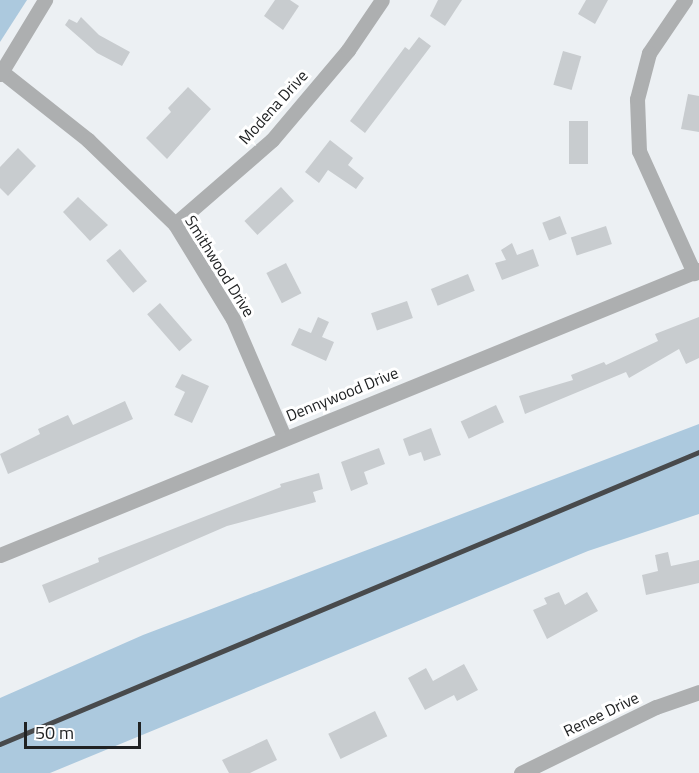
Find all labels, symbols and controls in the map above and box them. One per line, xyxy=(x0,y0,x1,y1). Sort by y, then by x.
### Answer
street label: Modena Drive xyxy=(235,66,311,148)
street label: Smithwood Drive xyxy=(181,212,259,320)
street label: Dennywood Drive xyxy=(283,363,401,425)
street label: Renee Drive xyxy=(560,688,642,740)
scale bar xyxy=(27,710,144,748)
text: 50 m xyxy=(35,719,74,746)

